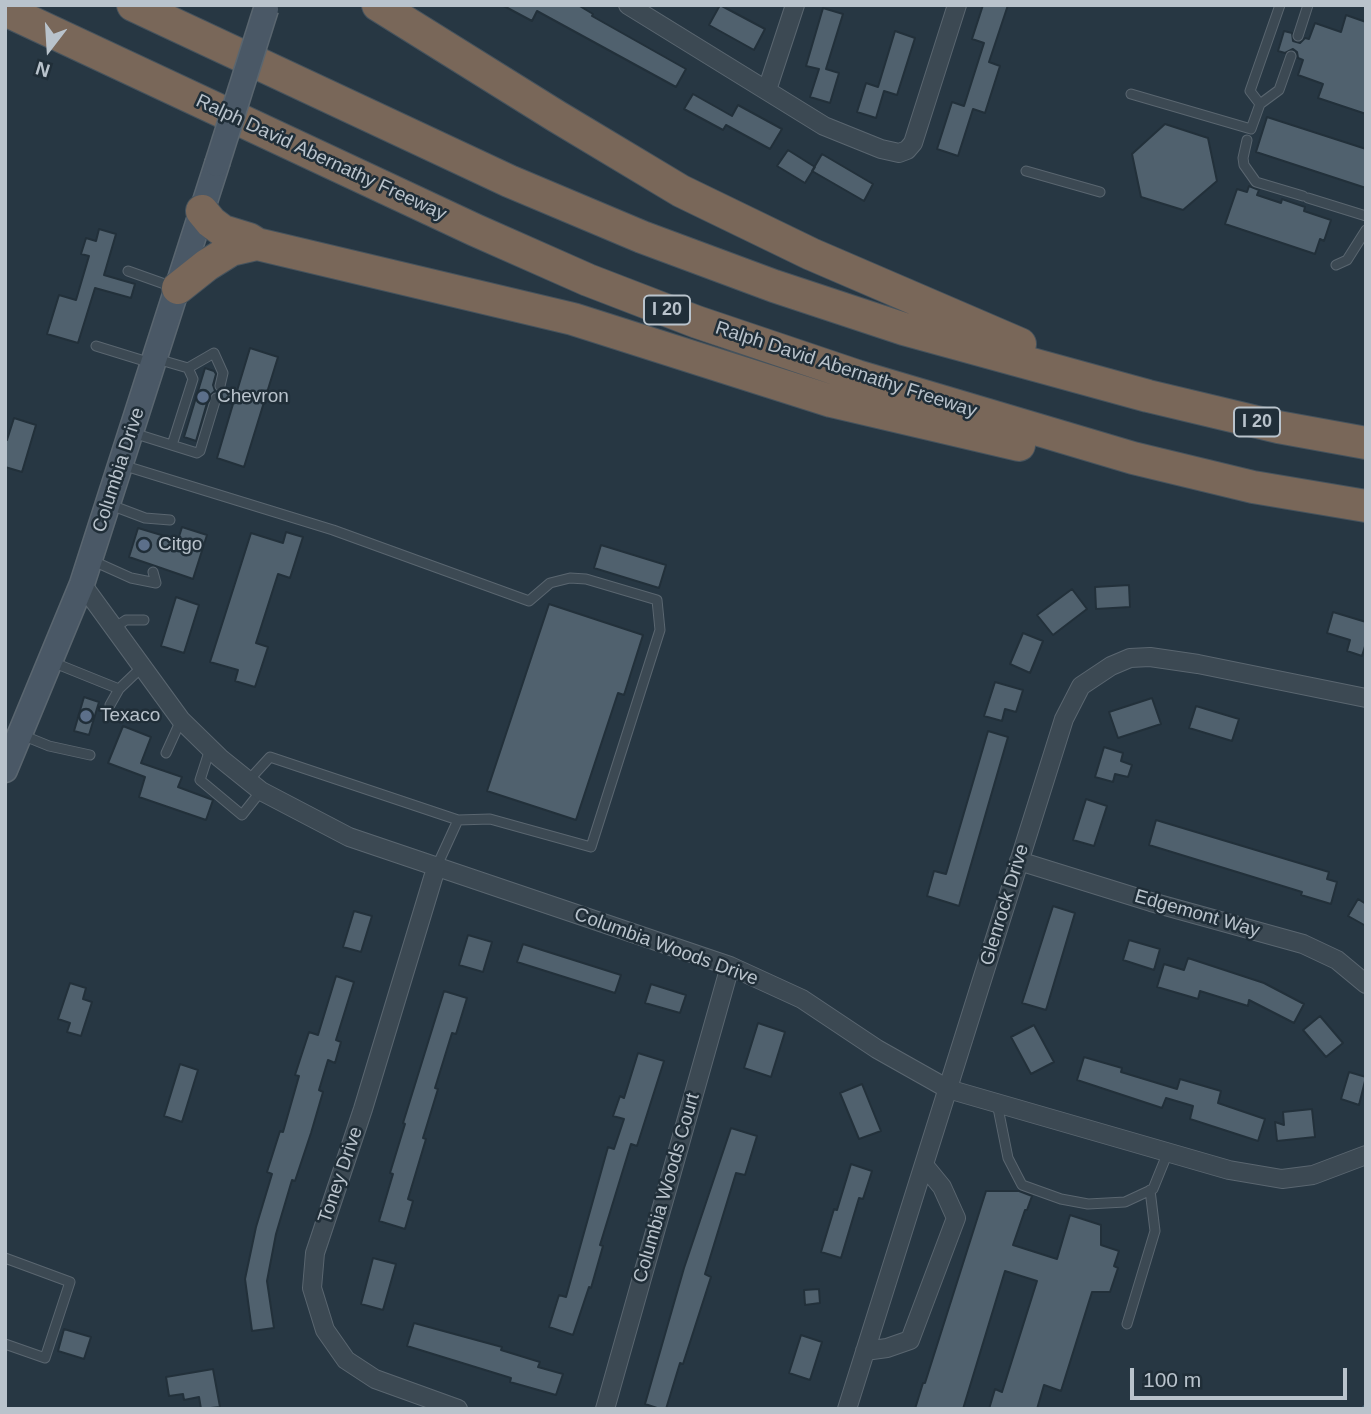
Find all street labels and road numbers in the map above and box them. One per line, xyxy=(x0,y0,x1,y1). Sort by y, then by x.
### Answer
street label: Ralph David Abernathy Freeway xyxy=(192,90,450,226)
road number: I 20 xyxy=(644,296,690,324)
street label: Ralph David Abernathy Freeway xyxy=(712,317,980,423)
street label: Columbia Drive xyxy=(88,405,150,535)
road number: I 20 xyxy=(1234,408,1280,436)
street label: Glenrock Drive xyxy=(976,842,1034,968)
street label: Edgemont Way xyxy=(1132,885,1262,943)
street label: Columbia Woods Drive xyxy=(571,903,761,991)
street label: Columbia Woods Court xyxy=(629,1091,705,1285)
street label: Toney Drive xyxy=(314,1124,368,1226)

